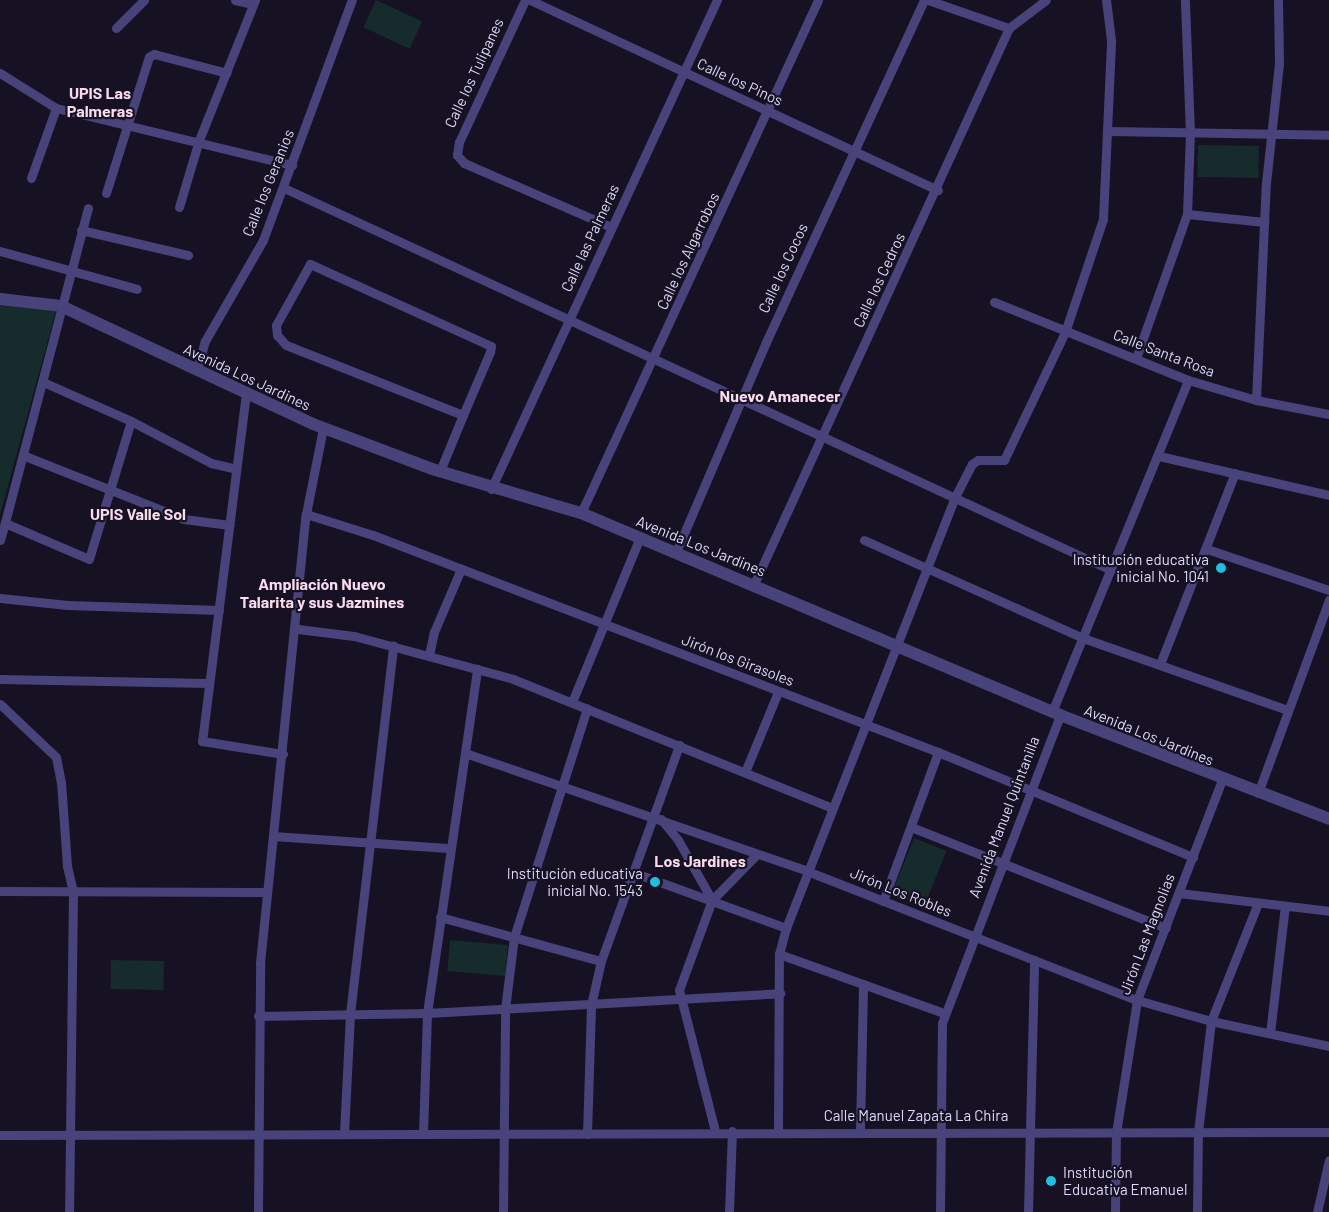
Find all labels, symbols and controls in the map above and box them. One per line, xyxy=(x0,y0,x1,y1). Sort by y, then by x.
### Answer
street label: Calle los Tulipanes xyxy=(441,15,507,131)
street label: Calle los Pinos xyxy=(694,54,786,110)
district label: UPIS Las Palmeras xyxy=(67,83,133,121)
street label: Calle los Geranios xyxy=(238,127,298,239)
street label: Calle las Palmeras xyxy=(557,181,623,295)
street label: Calle los Algarrobos xyxy=(653,190,723,312)
street label: Calle los Cocos xyxy=(754,220,812,316)
street label: Calle los Cedros xyxy=(849,230,909,330)
street label: Calle Santa Rosa xyxy=(1111,325,1217,381)
street label: Avenida Los Jardines xyxy=(181,340,313,414)
district label: Nuevo Amanecer xyxy=(720,386,840,406)
district label: UPIS Valle Sol xyxy=(90,504,186,524)
street label: Avenida Los Jardines xyxy=(634,512,768,580)
place label: Institución educativa inicial No. 1041 xyxy=(1073,550,1209,585)
marker: Institución educativa inicial No. 1041 xyxy=(1214,561,1228,575)
district label: Ampliación Nuevo Talarita y sus Jazmines xyxy=(240,574,404,612)
street label: Jirón los Girasoles xyxy=(679,630,797,690)
street label: Avenida Los Jardines xyxy=(1082,701,1216,769)
street label: Avenida Manuel Quintanilla xyxy=(965,734,1043,900)
district label: Los Jardines xyxy=(654,851,746,871)
street label: Jirón Los Robles xyxy=(848,863,954,921)
place label: Institución educativa inicial No. 1543 xyxy=(507,864,643,899)
street label: Jirón Las Magnolias xyxy=(1116,871,1178,997)
marker: Institución educativa inicial No. 1543 xyxy=(648,875,662,889)
street label: Calle Manuel Zapata La Chira xyxy=(824,1107,1008,1125)
place label: Institución Educativa Emanuel xyxy=(1063,1163,1187,1198)
marker: Institución Educativa Emanuel xyxy=(1044,1174,1058,1188)

